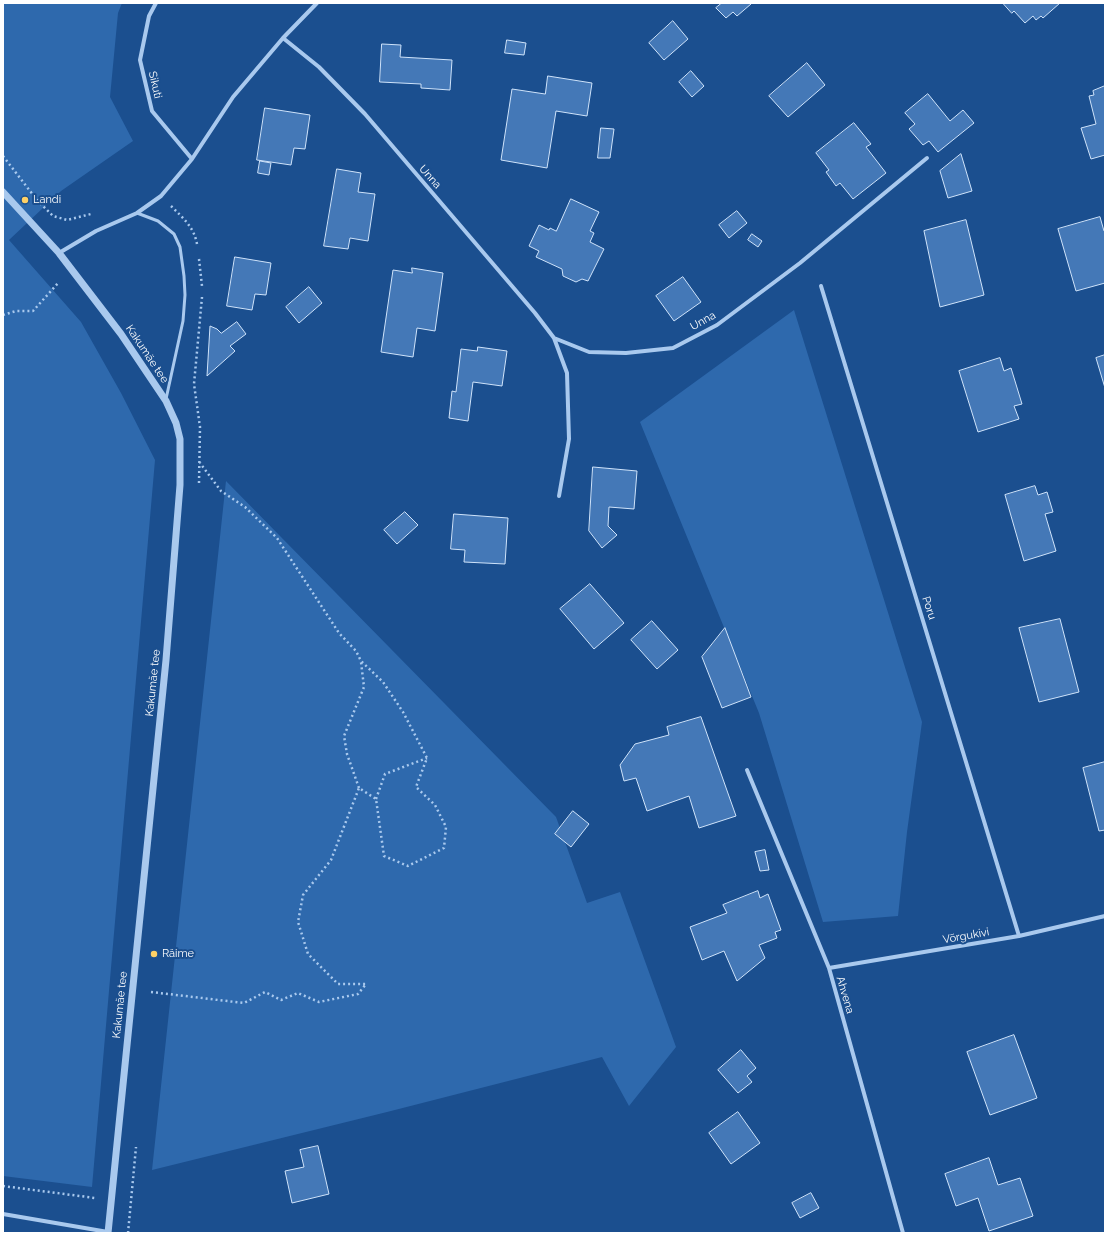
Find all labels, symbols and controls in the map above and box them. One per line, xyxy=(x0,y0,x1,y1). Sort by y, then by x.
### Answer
street label: Sikuti xyxy=(145,70,165,100)
street label: Unna xyxy=(416,162,444,192)
place label: Landi xyxy=(33,193,61,207)
marker: Landi xyxy=(20,195,30,205)
street label: Unna xyxy=(688,309,718,333)
street label: Kakumäe tee xyxy=(123,322,171,386)
street label: Poru xyxy=(919,595,939,621)
street label: Kakumäe tee xyxy=(143,649,163,717)
street label: Võrgukivi xyxy=(942,925,990,947)
place label: Räime xyxy=(162,947,194,961)
marker: Räime xyxy=(149,949,159,959)
street label: Kakumäe tee xyxy=(110,971,130,1039)
street label: Ahvena xyxy=(833,975,857,1015)

